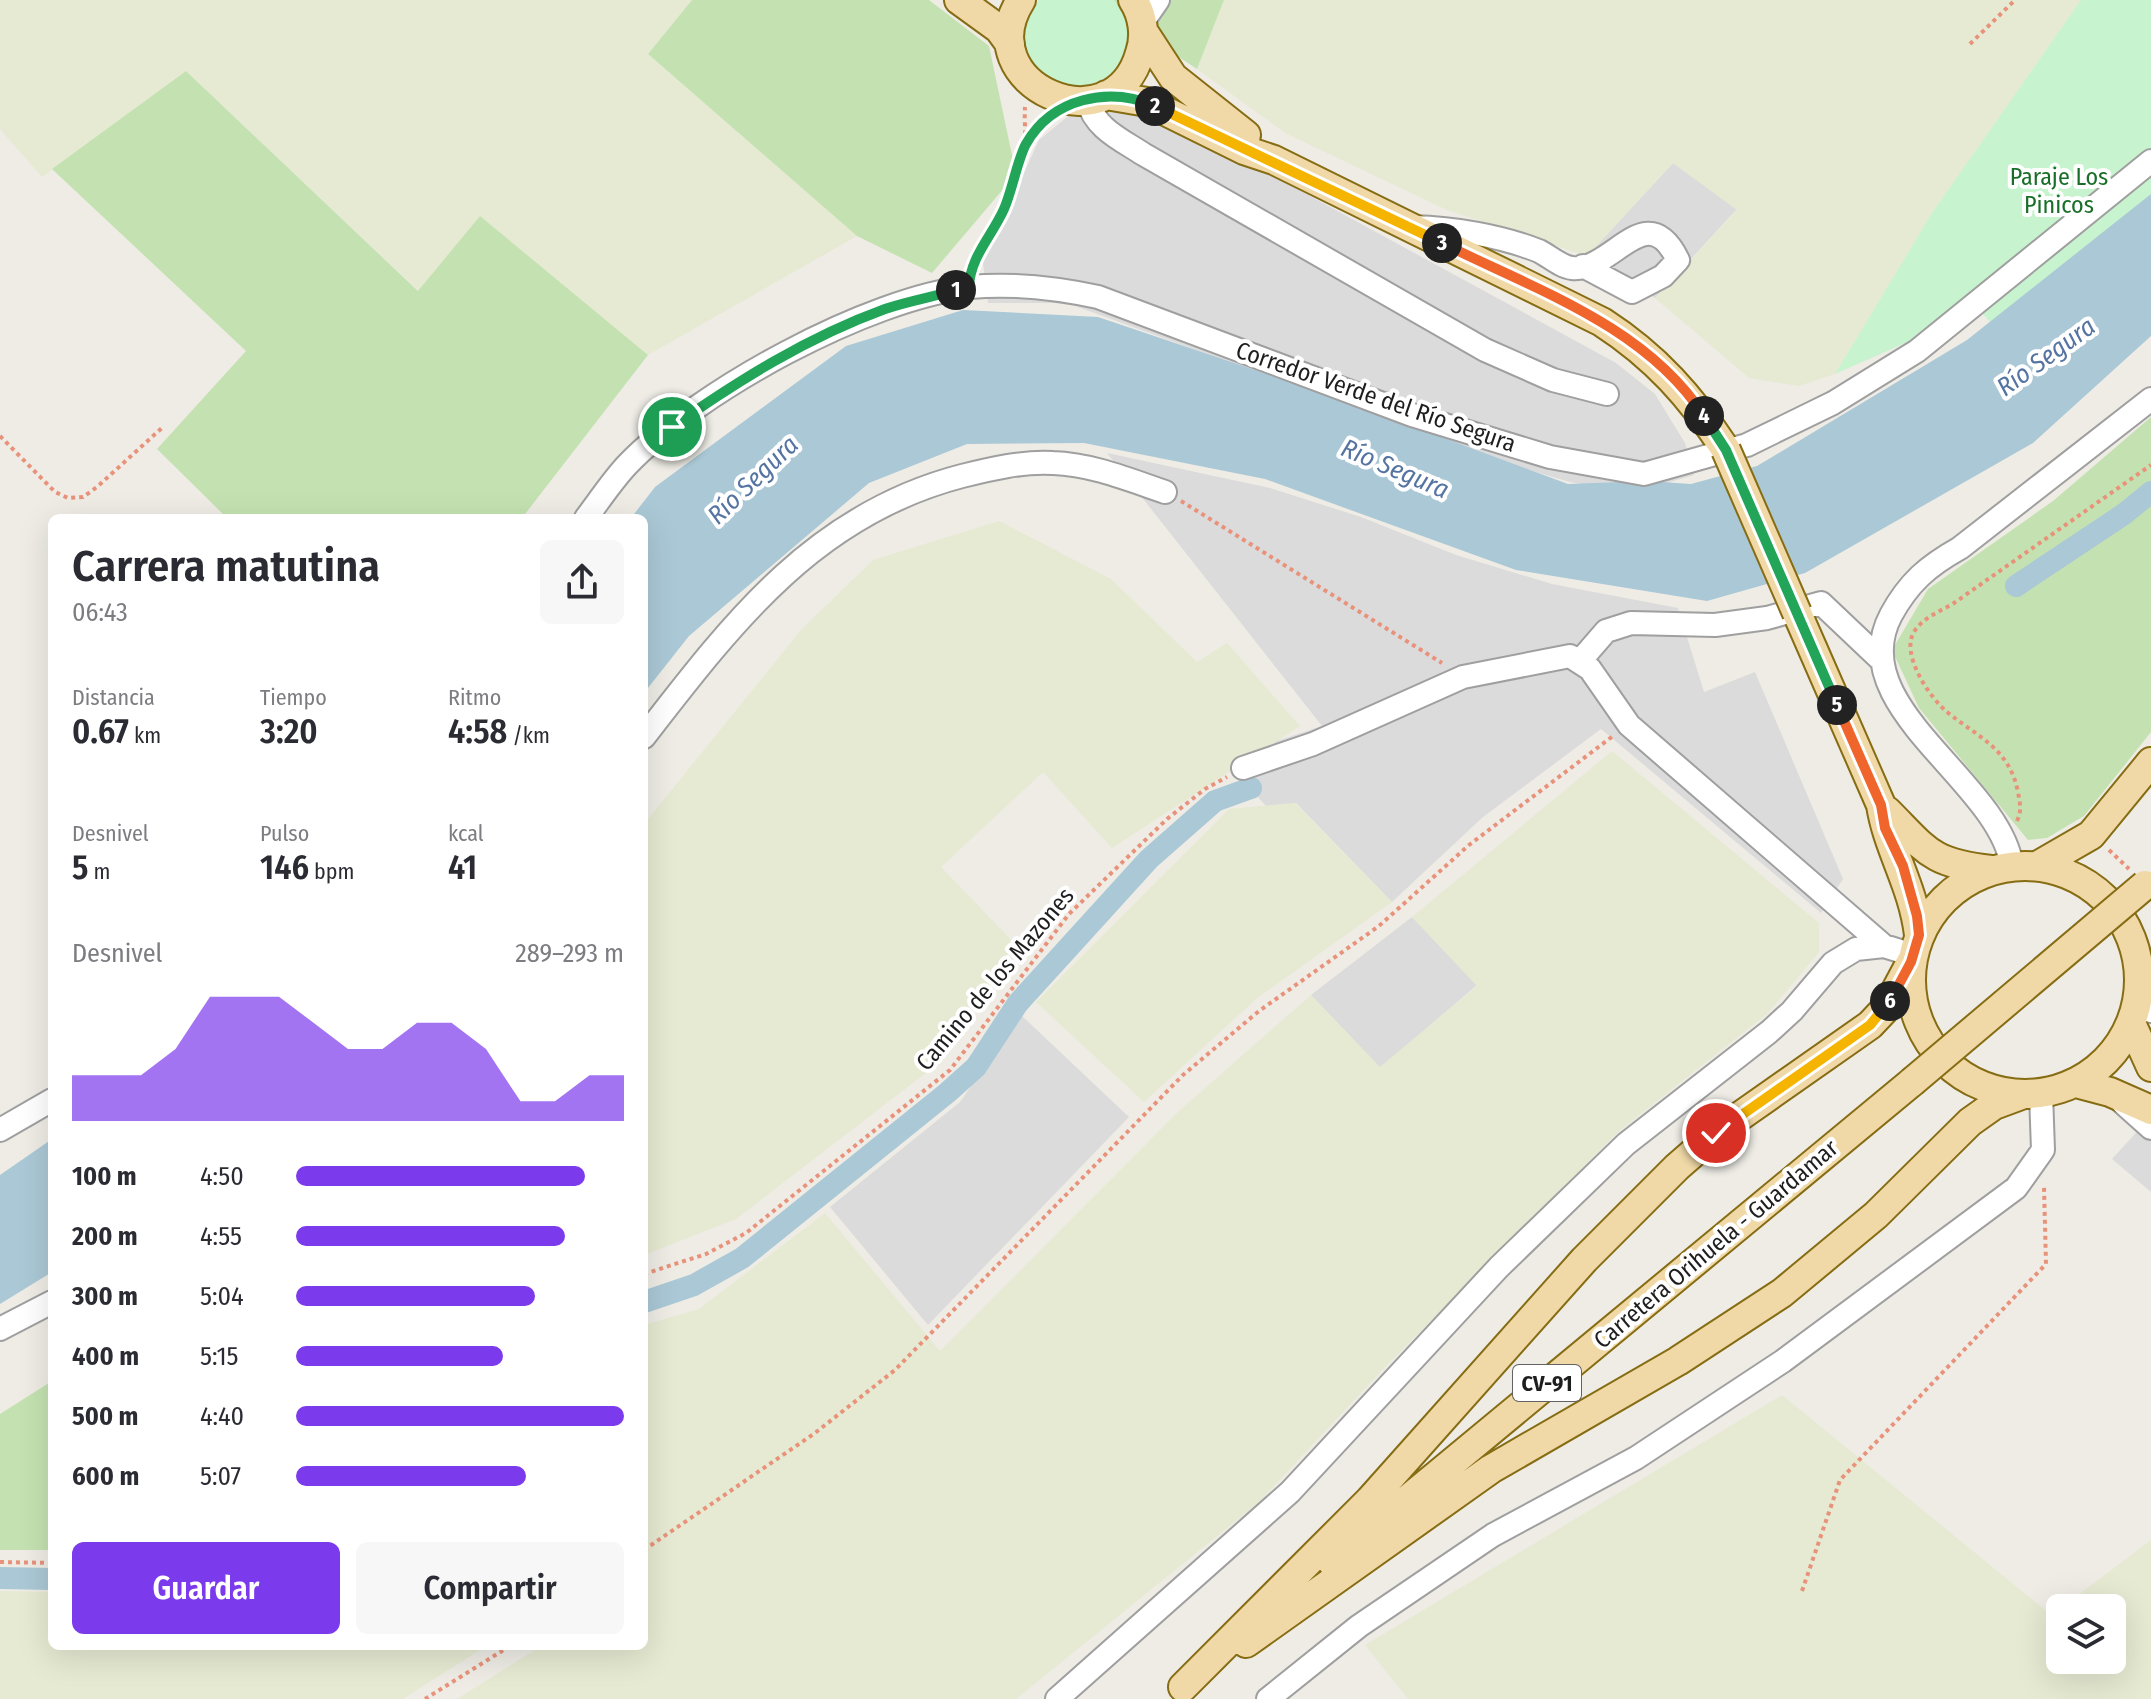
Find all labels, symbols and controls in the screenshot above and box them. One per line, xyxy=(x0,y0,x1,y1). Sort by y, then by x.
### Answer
pin: 2 xyxy=(1135,86,1175,126)
text: 2 xyxy=(1150,92,1160,119)
park label: Paraje Los Pinicos xyxy=(2010,163,2108,219)
pin: 3 xyxy=(1422,223,1462,263)
text: 3 xyxy=(1437,229,1447,256)
pin: 1 xyxy=(936,270,976,310)
text: 1 xyxy=(951,276,961,303)
water label: Río Segura xyxy=(1991,311,2101,403)
street label: Corredor Verde del Río Segura xyxy=(1232,336,1520,458)
pin xyxy=(638,393,706,461)
pin: 4 xyxy=(1684,396,1724,436)
text: 4 xyxy=(1698,402,1710,429)
icon: arrive xyxy=(650,405,694,449)
water label: Río Segura xyxy=(701,429,805,531)
water label: Río Segura xyxy=(1336,432,1454,506)
text: Carrera matutina xyxy=(72,540,380,593)
button: share xyxy=(540,540,624,624)
text: 06:43 xyxy=(72,597,128,628)
text: Distancia xyxy=(72,684,155,711)
text: Tiempo xyxy=(260,684,327,711)
text: Ritmo xyxy=(448,684,501,711)
pin: 5 xyxy=(1817,685,1857,725)
text: 5 xyxy=(1832,691,1842,718)
text: 0.67 xyxy=(72,711,129,752)
text: 3:20 xyxy=(260,711,318,752)
text: 4:58 xyxy=(448,711,507,752)
text: km xyxy=(129,722,161,749)
text: /km xyxy=(507,722,550,749)
text: Desnivel xyxy=(72,820,149,847)
text: Pulso xyxy=(260,820,309,847)
text: kcal xyxy=(448,820,484,847)
text: 5 xyxy=(72,847,88,888)
text: 146 xyxy=(260,847,309,888)
text: 41 xyxy=(448,847,477,888)
text: m xyxy=(88,858,111,885)
text: bpm xyxy=(309,858,354,885)
street label: Camino de los Mazones xyxy=(910,882,1080,1076)
text: Desnivel xyxy=(72,938,162,969)
text: 289–293 m xyxy=(515,938,624,969)
pin: 6 xyxy=(1870,981,1910,1021)
text: 6 xyxy=(1884,987,1896,1014)
pin xyxy=(1682,1099,1750,1167)
icon: check xyxy=(1694,1111,1738,1155)
street label: Carretera Orihuela - Guardamar xyxy=(1588,1133,1844,1354)
text: 100 m xyxy=(72,1161,137,1192)
text: 4:50 xyxy=(200,1161,244,1192)
text: 200 m xyxy=(72,1221,138,1252)
text: 4:55 xyxy=(200,1221,242,1252)
text: 300 m xyxy=(72,1281,138,1312)
text: 5:04 xyxy=(200,1281,244,1312)
text: 400 m xyxy=(72,1341,139,1372)
text: 5:15 xyxy=(200,1341,238,1372)
road number: CV-91 xyxy=(1513,1365,1581,1401)
text: 500 m xyxy=(72,1401,138,1432)
text: 4:40 xyxy=(200,1401,244,1432)
text: 600 m xyxy=(72,1461,139,1492)
text: 5:07 xyxy=(200,1461,241,1492)
button: Guardar xyxy=(72,1542,340,1634)
button: Compartir xyxy=(356,1542,624,1634)
map controls xyxy=(2046,1594,2126,1674)
button: layers xyxy=(2046,1594,2126,1674)

